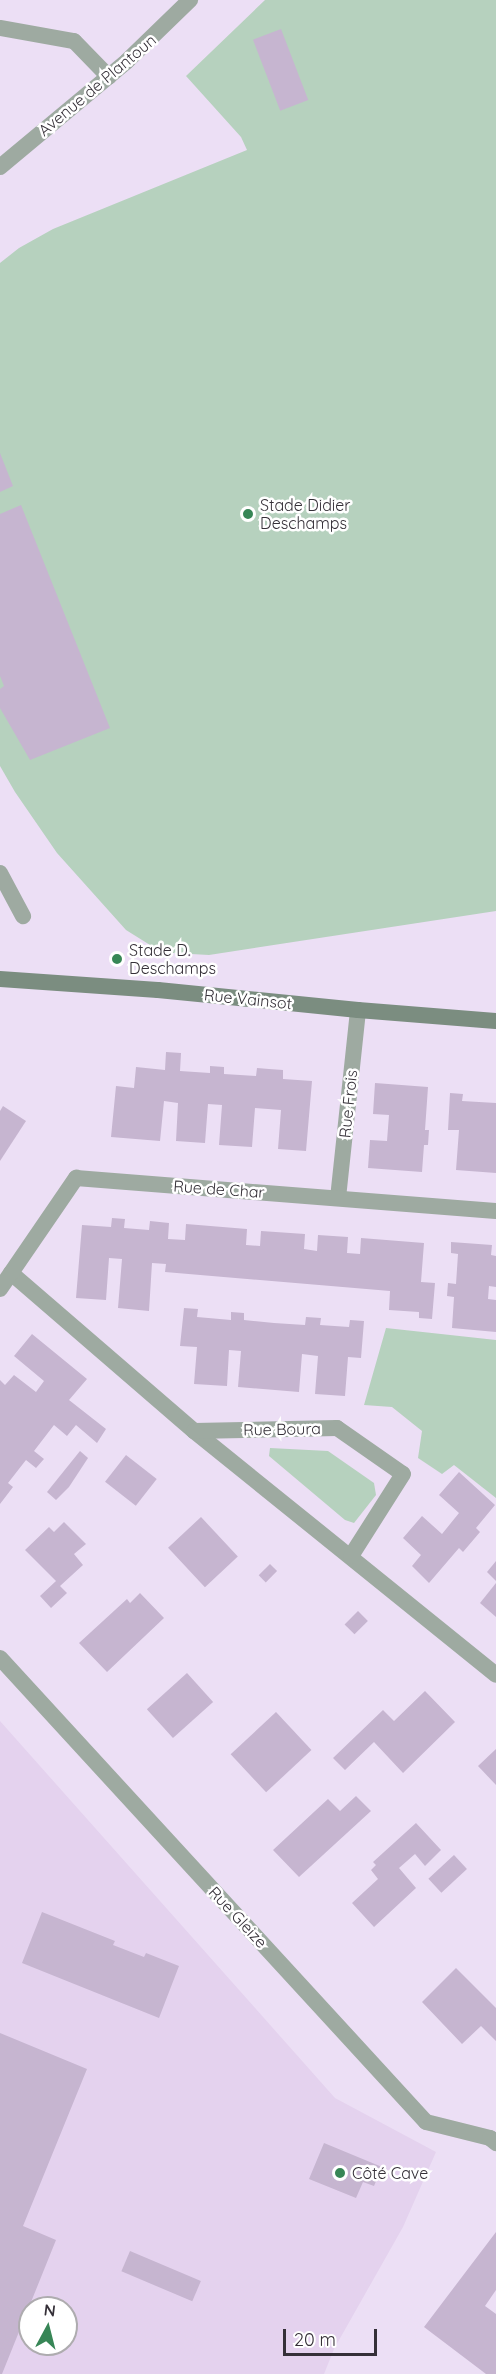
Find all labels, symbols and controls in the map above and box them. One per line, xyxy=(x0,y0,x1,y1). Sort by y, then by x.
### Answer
street label: Avenue de Plantoun xyxy=(34,30,160,140)
place label: Stade Didier Deschamps xyxy=(260,495,350,533)
marker: Stade Didier Deschamps xyxy=(241,507,255,521)
place label: Stade D. Deschamps xyxy=(129,940,216,978)
marker: Stade D. Deschamps xyxy=(110,952,124,966)
street label: Rue Vainsot xyxy=(203,985,293,1013)
street label: Rue Frois xyxy=(335,1069,361,1139)
street label: Rue de Char xyxy=(173,1176,265,1202)
street label: Rue Boura xyxy=(243,1419,321,1439)
street label: Rue Gleize xyxy=(205,1882,271,1952)
place label: Côté Cave xyxy=(352,2163,428,2183)
marker: Côté Cave xyxy=(333,2166,347,2180)
north arrow xyxy=(18,2296,78,2356)
text: N xyxy=(43,2299,57,2321)
scale bar xyxy=(286,2317,380,2355)
text: 20 m xyxy=(294,2328,336,2351)

